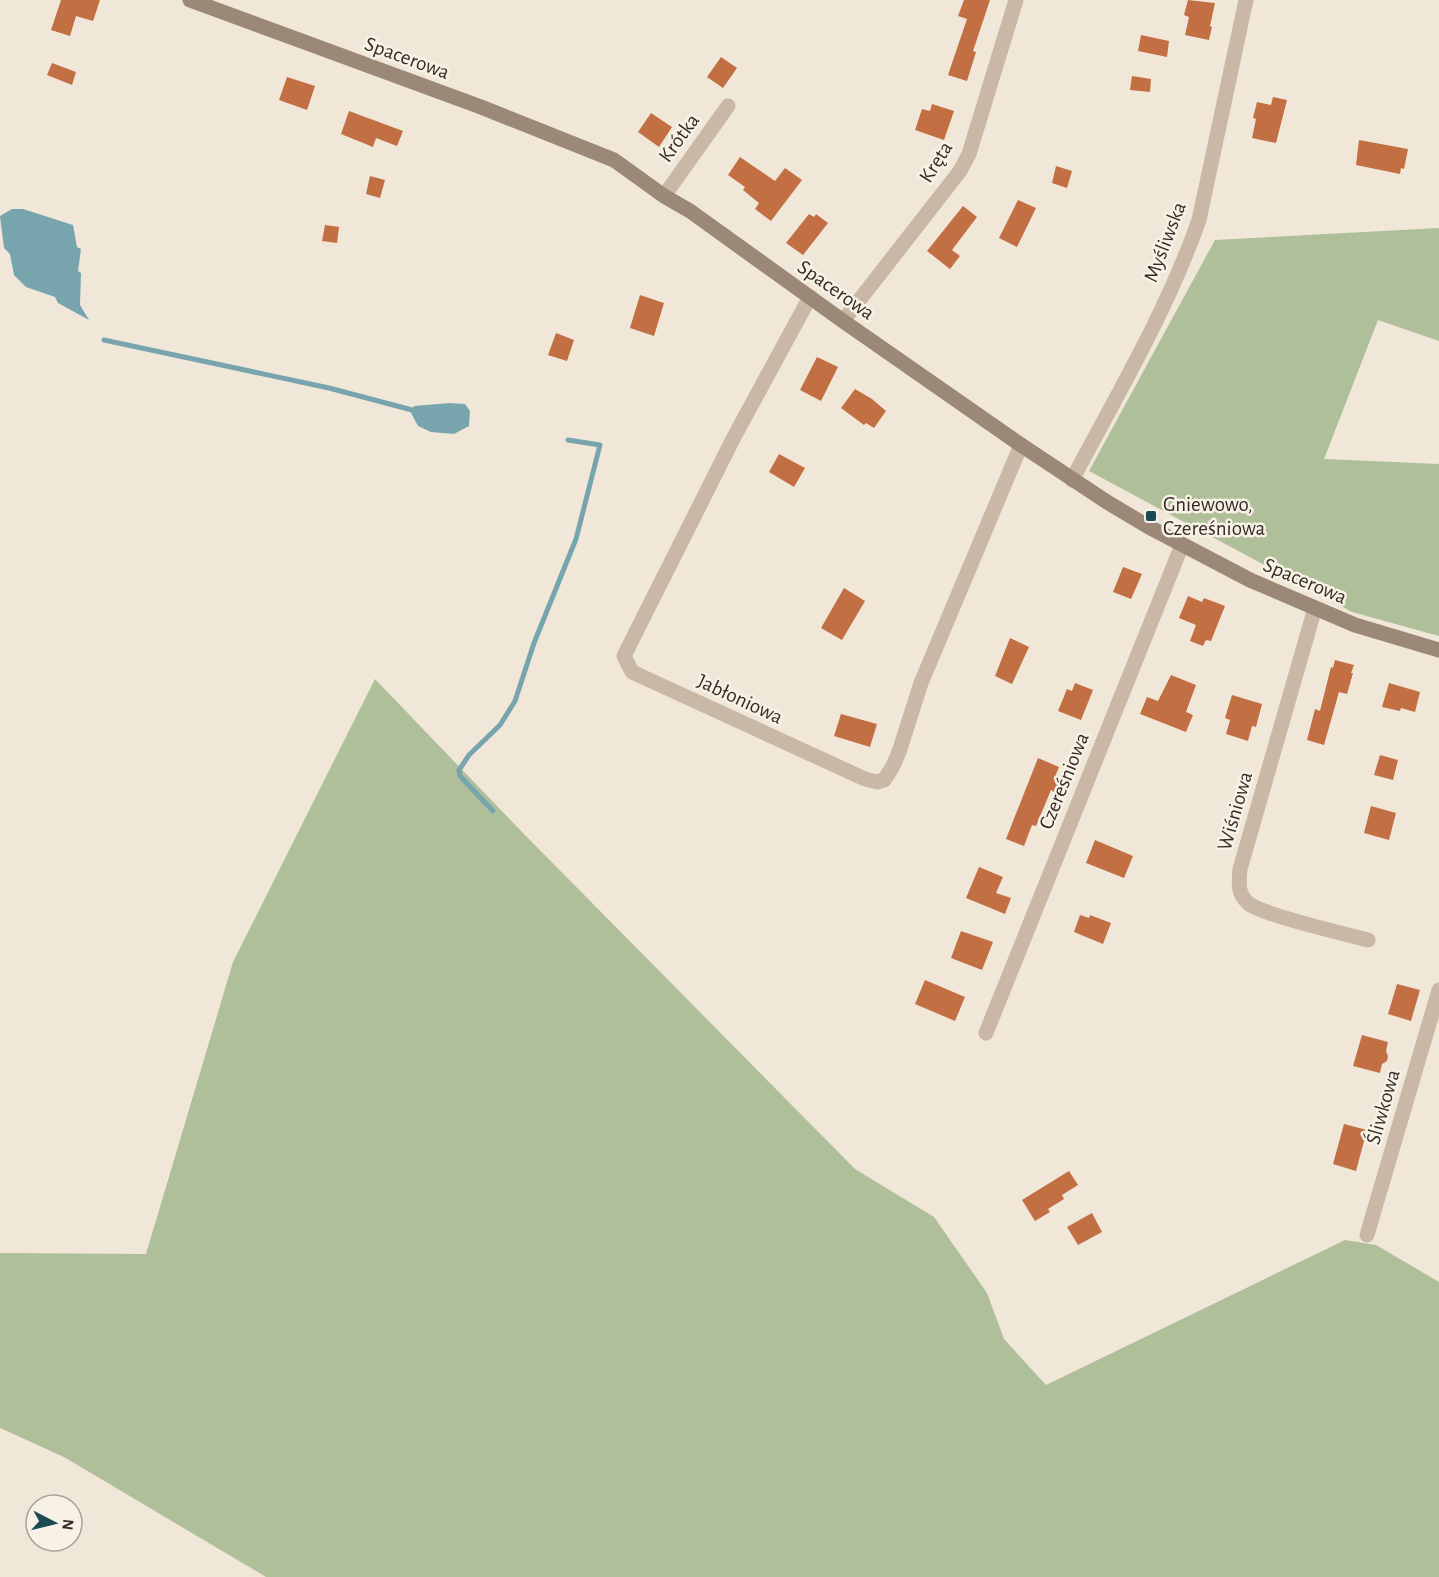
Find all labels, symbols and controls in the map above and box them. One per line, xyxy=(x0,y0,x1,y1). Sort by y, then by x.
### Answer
street label: Spacerowa xyxy=(362,33,452,83)
street label: Krótka xyxy=(655,110,704,166)
street label: Kręta xyxy=(915,137,957,186)
street label: Myśliwska xyxy=(1140,199,1190,285)
street label: Spacerowa xyxy=(794,256,878,324)
place label: Gniewowo, Czereśniowa xyxy=(1163,494,1266,539)
marker: Gniewowo, Czereśniowa xyxy=(1144,509,1158,523)
street label: Spacerowa xyxy=(1260,554,1350,608)
street label: Jabłoniowa xyxy=(694,670,786,728)
street label: Czereśniowa xyxy=(1035,729,1093,832)
street label: Wiśniowa xyxy=(1214,769,1256,853)
street label: Śliwkowa xyxy=(1359,1066,1404,1147)
north arrow xyxy=(24,1493,84,1553)
text: N xyxy=(59,1518,77,1531)

